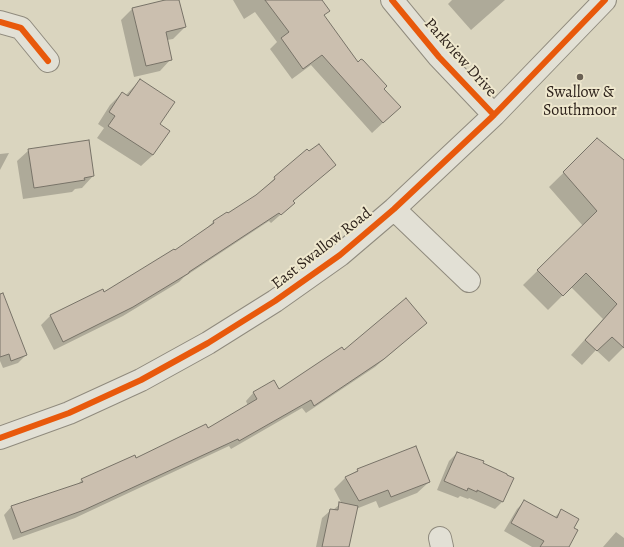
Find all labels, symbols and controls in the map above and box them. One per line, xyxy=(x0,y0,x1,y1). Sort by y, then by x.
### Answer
street label: Parkview Drive xyxy=(420,15,500,101)
marker: Swallow & Southmoor xyxy=(575,72,585,82)
place label: Swallow & Southmoor xyxy=(543,83,617,121)
street label: East Swallow Road xyxy=(268,204,376,294)

